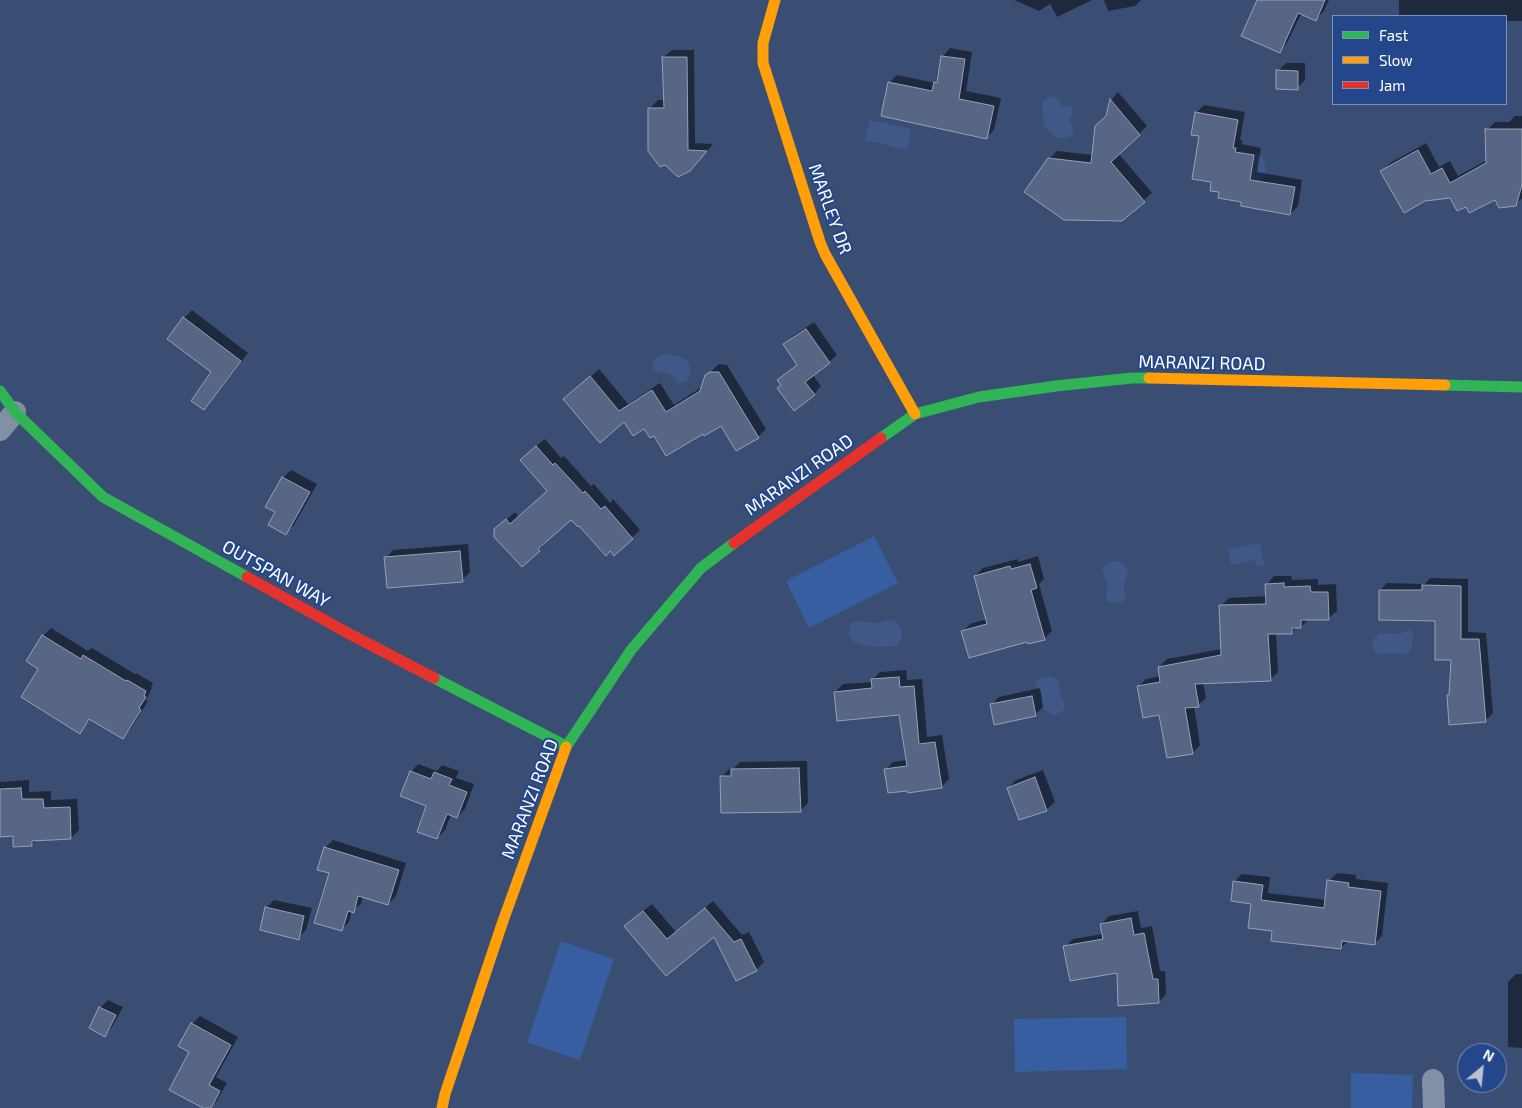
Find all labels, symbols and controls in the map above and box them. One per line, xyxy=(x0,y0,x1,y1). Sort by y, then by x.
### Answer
legend xyxy=(1332,15,1507,105)
text: Fast xyxy=(1379,26,1408,44)
text: Slow xyxy=(1379,51,1413,69)
text: Jam xyxy=(1379,76,1405,94)
street label: MARLEY DR xyxy=(804,161,856,257)
street label: MARANZI ROAD xyxy=(1138,351,1266,375)
street label: MARANZI ROAD xyxy=(741,430,857,520)
street label: OUTSPAN WAY xyxy=(218,536,334,612)
street label: MARANZI ROAD xyxy=(497,736,563,862)
north arrow xyxy=(1457,1043,1507,1093)
text: N xyxy=(1480,1045,1497,1065)

